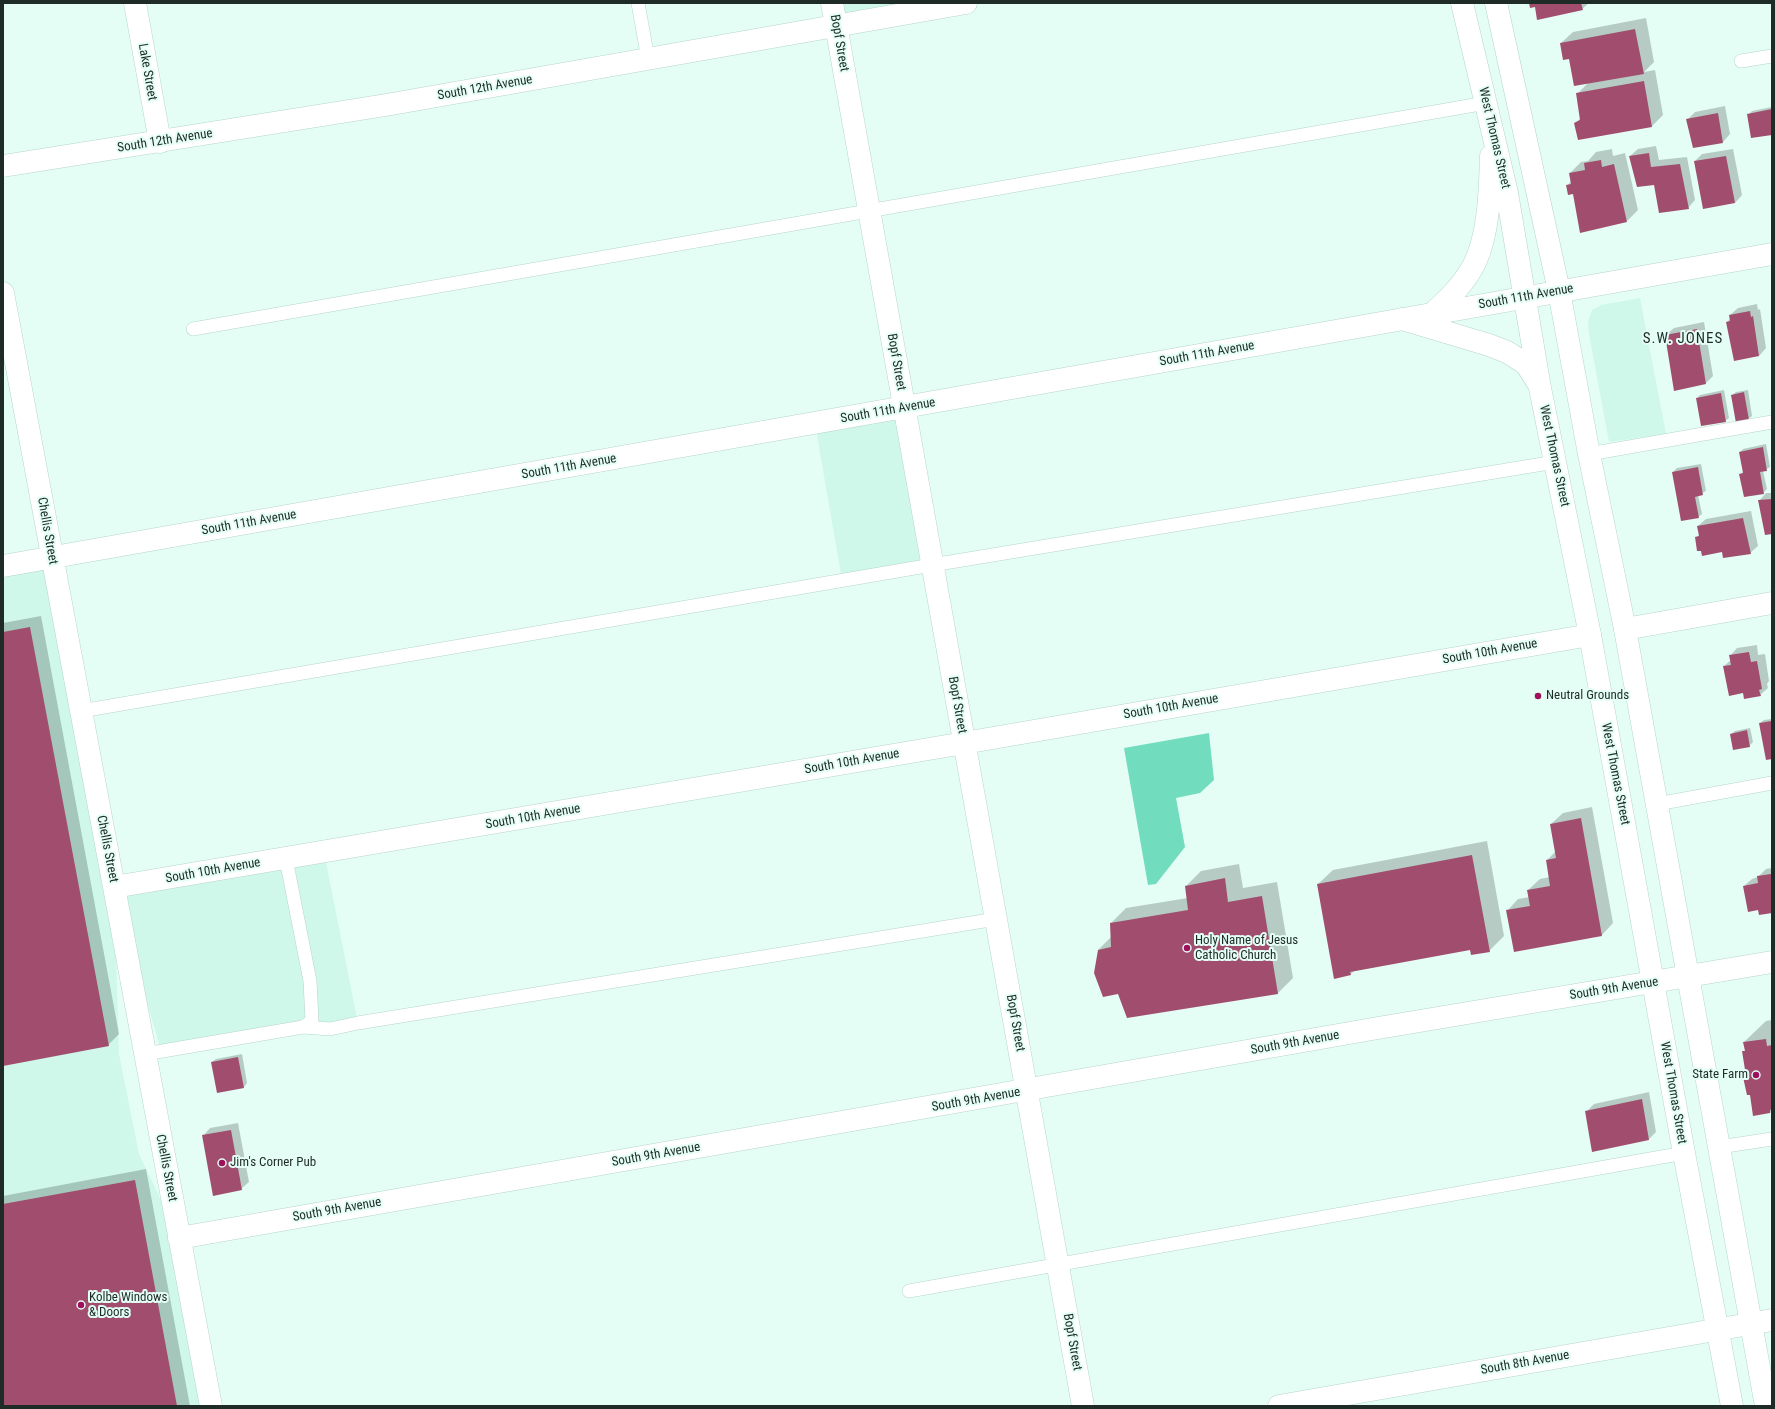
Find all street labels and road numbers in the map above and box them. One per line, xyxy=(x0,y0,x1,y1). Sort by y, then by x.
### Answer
street label: Bopf Street xyxy=(826,13,852,73)
street label: Lake Street xyxy=(134,42,160,102)
street label: South 12th Avenue xyxy=(436,72,534,104)
street label: West Thomas Street xyxy=(1475,86,1513,190)
street label: South 12th Avenue xyxy=(116,126,214,156)
street label: South 11th Avenue xyxy=(1477,281,1575,313)
street label: Bopf Street xyxy=(883,332,909,392)
street label: South 11th Avenue xyxy=(1158,338,1256,370)
street label: South 11th Avenue xyxy=(839,395,937,427)
street label: West Thomas Street xyxy=(1536,404,1572,508)
street label: South 11th Avenue xyxy=(520,451,618,483)
street label: Chellis Street xyxy=(33,496,61,566)
street label: South 11th Avenue xyxy=(200,507,298,539)
street label: South 10th Avenue xyxy=(1441,636,1539,668)
street label: Bopf Street xyxy=(944,675,970,735)
street label: South 10th Avenue xyxy=(1122,691,1220,723)
street label: West Thomas Street xyxy=(1597,722,1633,826)
street label: South 10th Avenue xyxy=(803,746,901,778)
street label: South 10th Avenue xyxy=(484,801,582,833)
street label: Chellis Street xyxy=(93,814,121,884)
street label: South 10th Avenue xyxy=(164,855,262,887)
street label: South 9th Avenue xyxy=(1569,974,1659,1004)
street label: Bopf Street xyxy=(1002,993,1028,1053)
street label: South 9th Avenue xyxy=(1250,1028,1340,1058)
street label: West Thomas Street xyxy=(1656,1041,1690,1145)
street label: South 9th Avenue xyxy=(931,1085,1021,1115)
street label: Chellis Street xyxy=(152,1133,180,1203)
street label: South 9th Avenue xyxy=(611,1140,701,1170)
street label: South 9th Avenue xyxy=(292,1195,382,1225)
street label: Bopf Street xyxy=(1059,1312,1085,1372)
street label: South 8th Avenue xyxy=(1480,1348,1570,1378)

